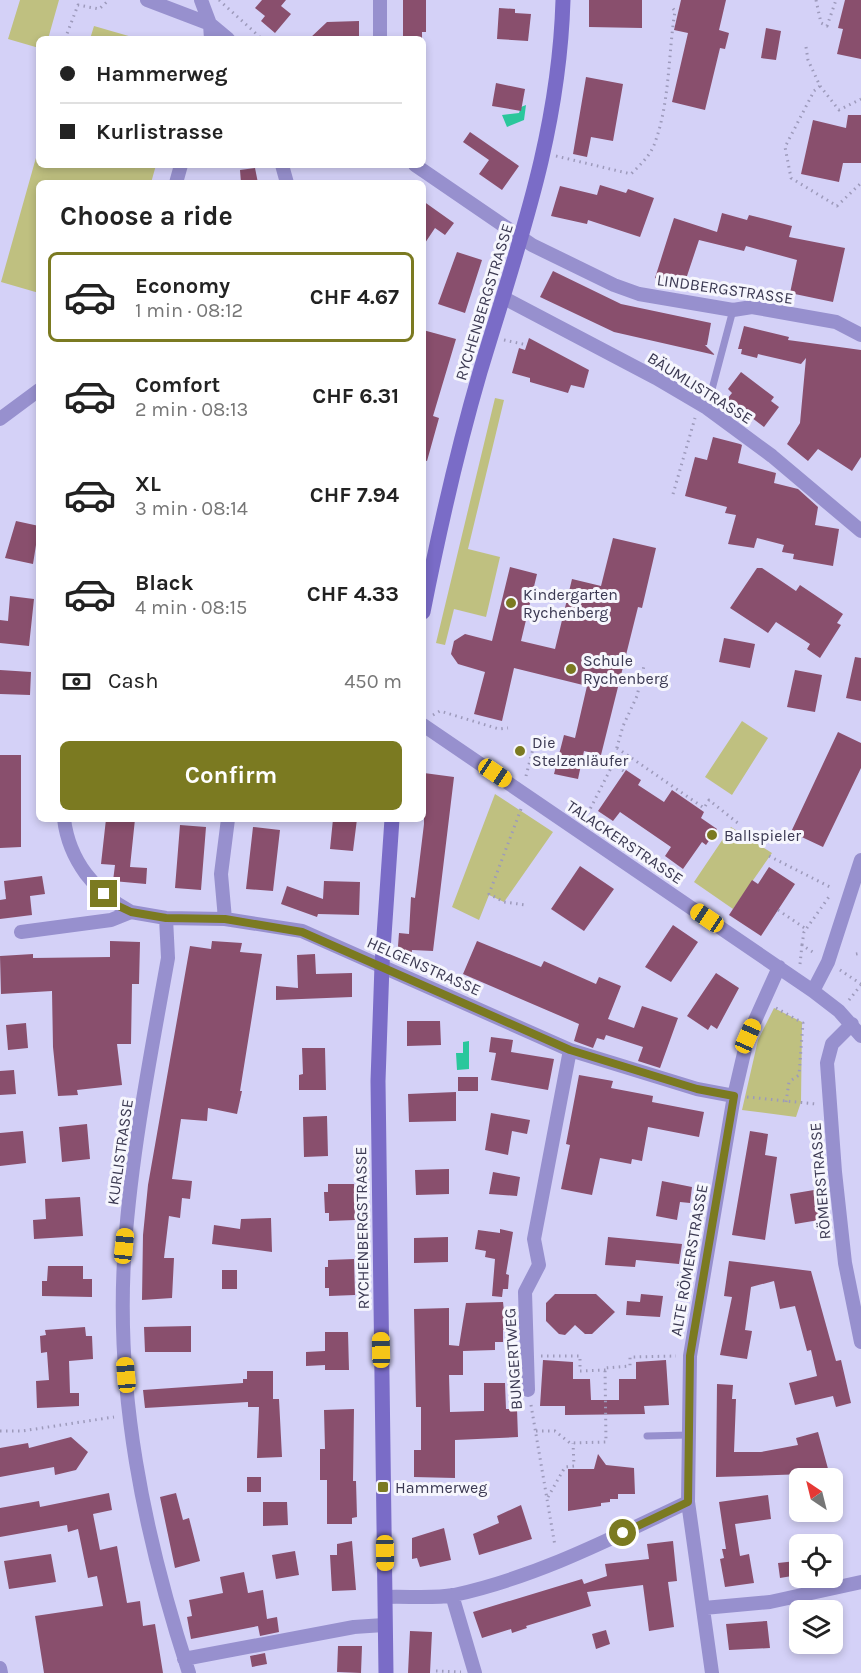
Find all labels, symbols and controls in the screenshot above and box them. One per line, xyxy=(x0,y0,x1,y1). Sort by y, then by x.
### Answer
text: Hammerweg xyxy=(96,61,228,87)
text: Kurlistrasse xyxy=(96,119,223,145)
text: Choose a ride xyxy=(60,200,233,232)
street label: RYCHENBERGSTRASSE xyxy=(451,221,517,383)
icon: car xyxy=(63,270,117,324)
street label: LINDBERGSTRASSE xyxy=(656,270,794,308)
text: Economy xyxy=(135,273,230,299)
text: CHF 4.67 xyxy=(310,284,399,310)
text: 1 min · 08:12 xyxy=(135,299,243,322)
street label: BÄUMLISTRASSE xyxy=(644,348,756,428)
icon: car xyxy=(63,369,117,423)
text: Comfort xyxy=(135,372,220,398)
text: CHF 6.31 xyxy=(312,383,399,409)
text: 2 min · 08:13 xyxy=(135,398,248,421)
icon: car xyxy=(63,468,117,522)
text: XL xyxy=(135,471,161,497)
text: CHF 7.94 xyxy=(310,482,399,508)
text: 3 min · 08:14 xyxy=(135,497,248,520)
icon: car xyxy=(63,567,117,621)
text: Black xyxy=(135,570,194,596)
text: CHF 4.33 xyxy=(307,581,399,607)
place label: Kindergarten Rychenberg xyxy=(523,585,618,622)
text: 4 min · 08:15 xyxy=(135,596,247,619)
marker: Kindergarten Rychenberg xyxy=(504,596,518,610)
place label: Schule Rychenberg xyxy=(583,651,668,688)
marker: Schule Rychenberg xyxy=(564,662,578,676)
icon: cash xyxy=(60,665,93,698)
text: Cash xyxy=(108,668,158,694)
text: 450 m xyxy=(344,670,402,693)
place label: Die Stelzenläufer xyxy=(532,733,629,770)
button: Confirm xyxy=(60,741,402,810)
marker: Die Stelzenläufer xyxy=(513,744,527,758)
car xyxy=(475,755,515,791)
street label: TALACKERSTRASSE xyxy=(563,796,687,888)
place label: Ballspieler xyxy=(724,826,801,845)
marker: Ballspieler xyxy=(705,828,719,842)
route end xyxy=(90,880,117,907)
car xyxy=(687,900,727,936)
street label: HELGENSTRASSE xyxy=(364,932,484,1000)
car xyxy=(732,1016,764,1056)
street label: KURLISTRASSE xyxy=(103,1098,137,1206)
street label: RÖMERSTRASSE xyxy=(805,1122,835,1240)
street label: RYCHENBERGSTRASSE xyxy=(351,1146,373,1310)
street label: ALTE RÖMERSTRASSE xyxy=(666,1182,712,1338)
car xyxy=(113,1227,135,1265)
street label: BUNGERTWEG xyxy=(500,1307,526,1411)
car xyxy=(372,1332,390,1368)
car xyxy=(115,1356,137,1394)
north arrow xyxy=(789,1468,843,1522)
map controls xyxy=(789,1468,843,1654)
place label: Hammerweg xyxy=(395,1478,487,1497)
marker: Hammerweg xyxy=(376,1480,390,1494)
route start xyxy=(609,1519,636,1546)
button: locate xyxy=(789,1534,843,1588)
car xyxy=(376,1535,394,1571)
button: layers xyxy=(789,1600,843,1654)

